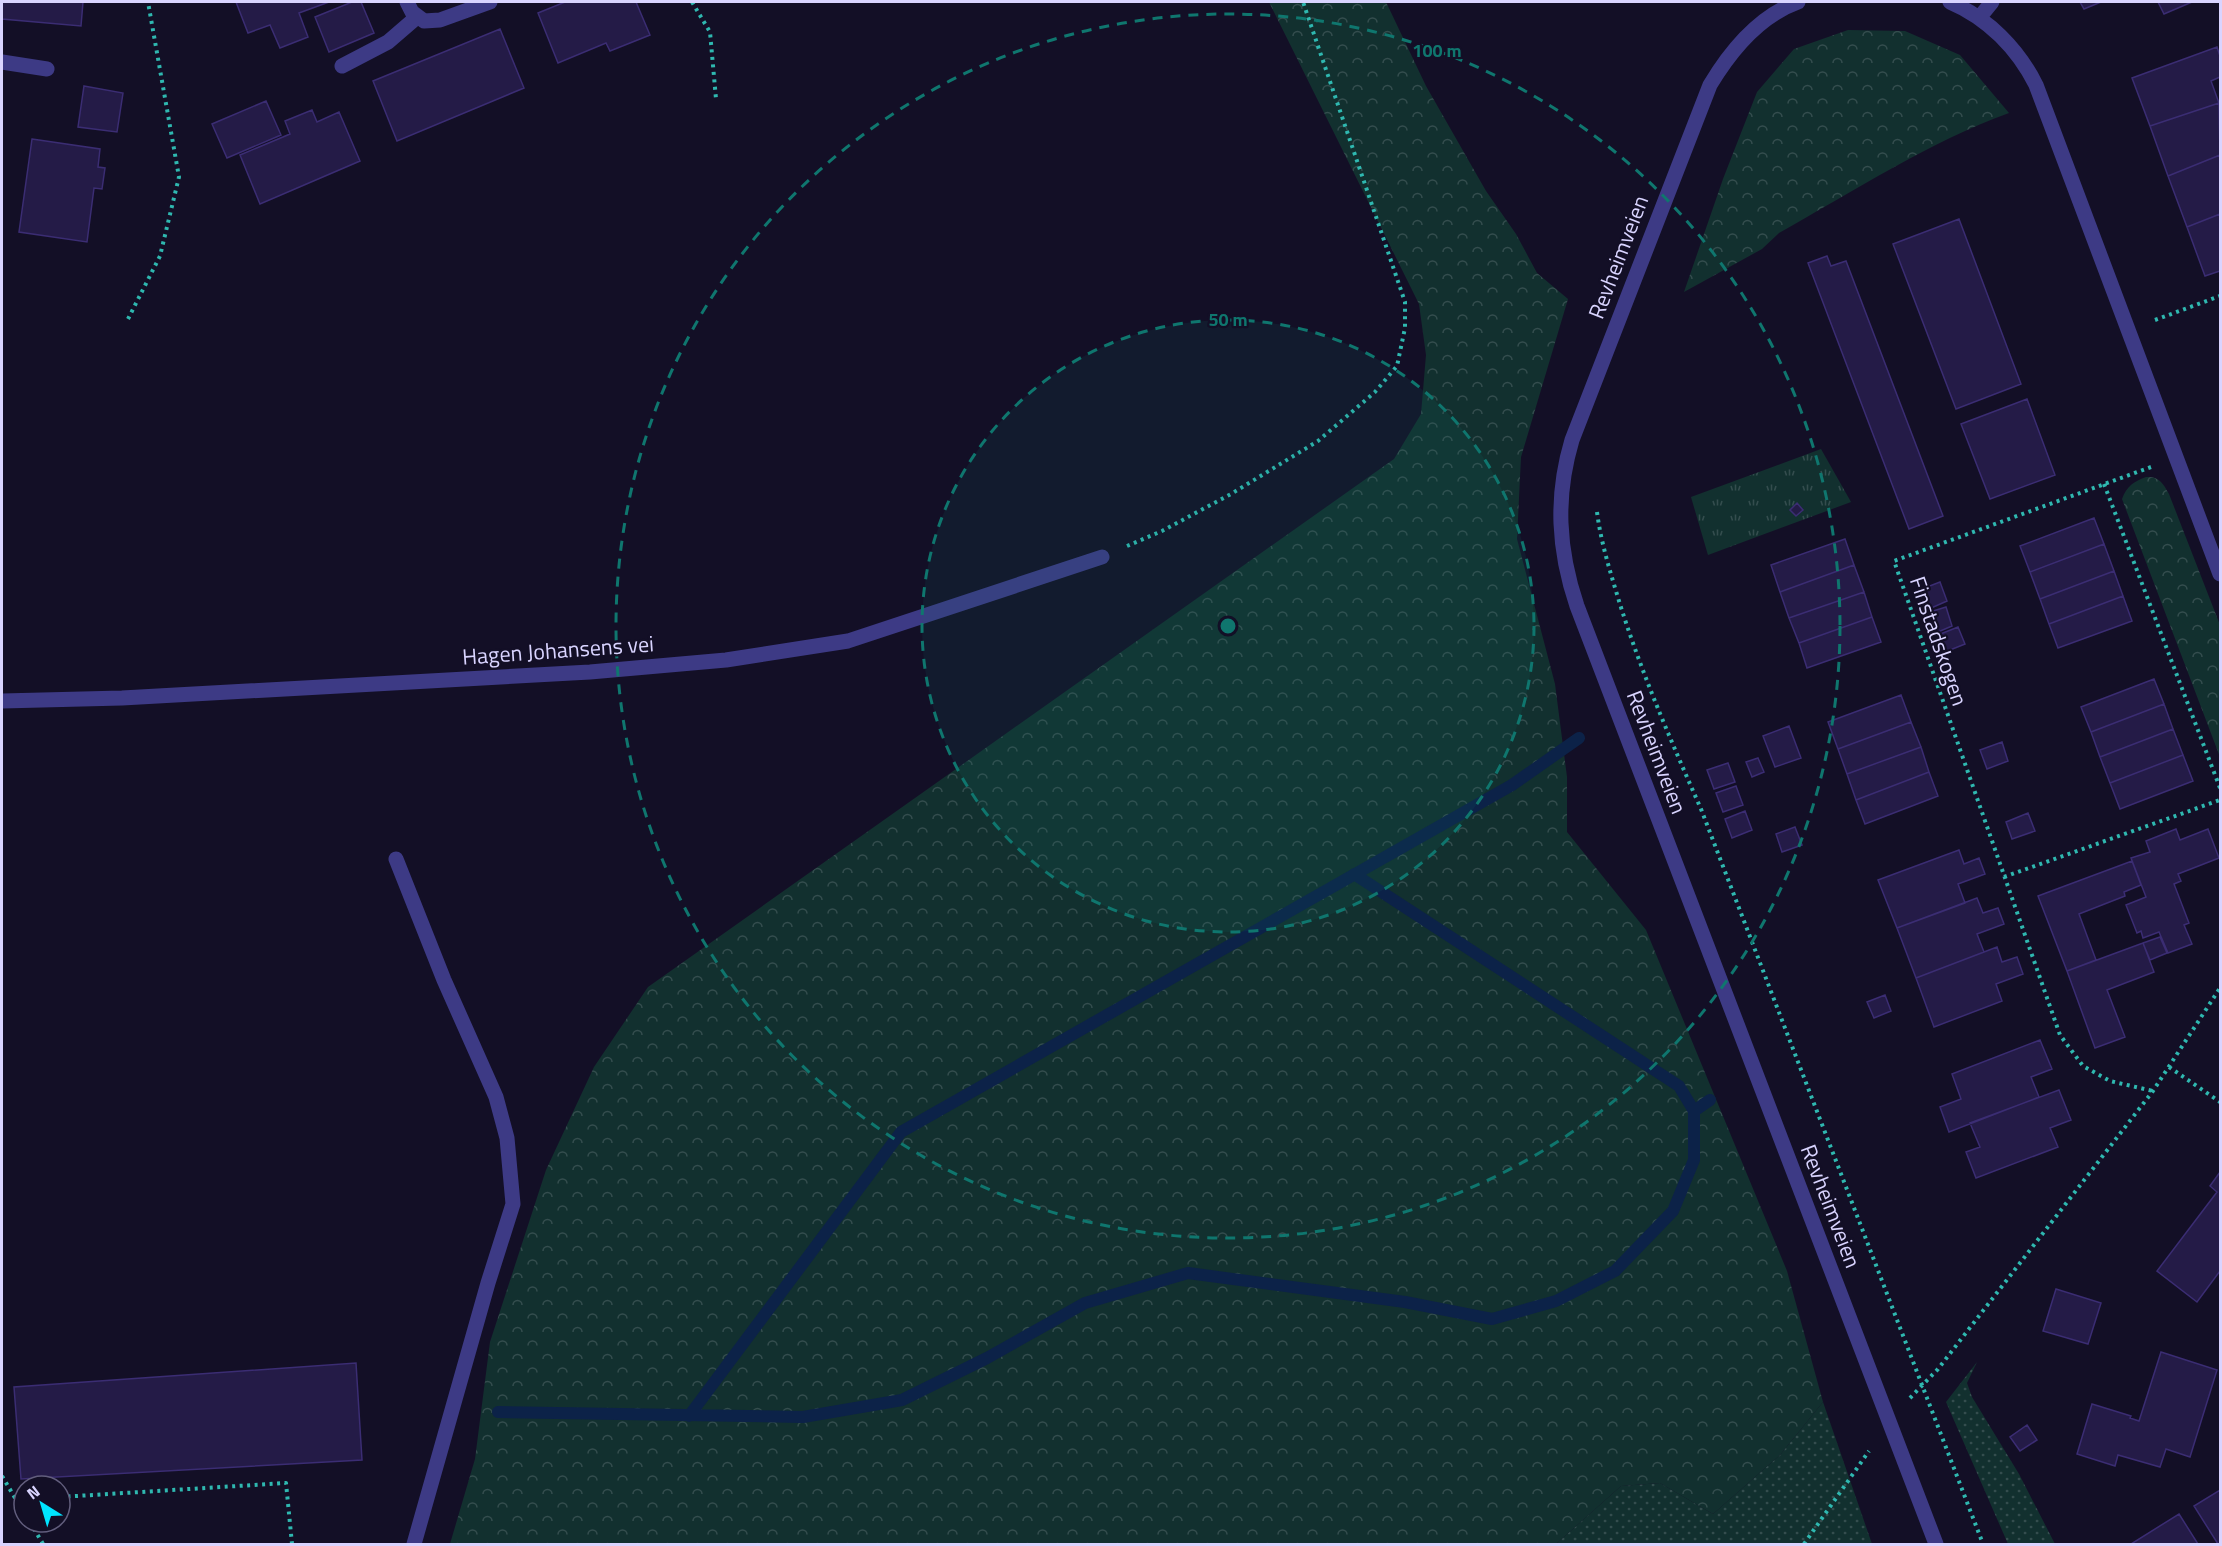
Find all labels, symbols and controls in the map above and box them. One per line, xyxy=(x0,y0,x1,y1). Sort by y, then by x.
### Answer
text: 100 m xyxy=(1412,37,1462,64)
street label: Revheimveien xyxy=(1579,190,1657,324)
text: 50 m xyxy=(1208,306,1248,333)
street label: Finstadskogen xyxy=(1901,572,1977,710)
centre of rings xyxy=(1218,616,1238,636)
street label: Hagen Johansens vei xyxy=(461,626,655,674)
street label: Revheimveien xyxy=(1618,685,1696,819)
street label: Revheimveien xyxy=(1792,1139,1870,1273)
north arrow xyxy=(12,1474,72,1534)
text: N xyxy=(21,1479,45,1505)

